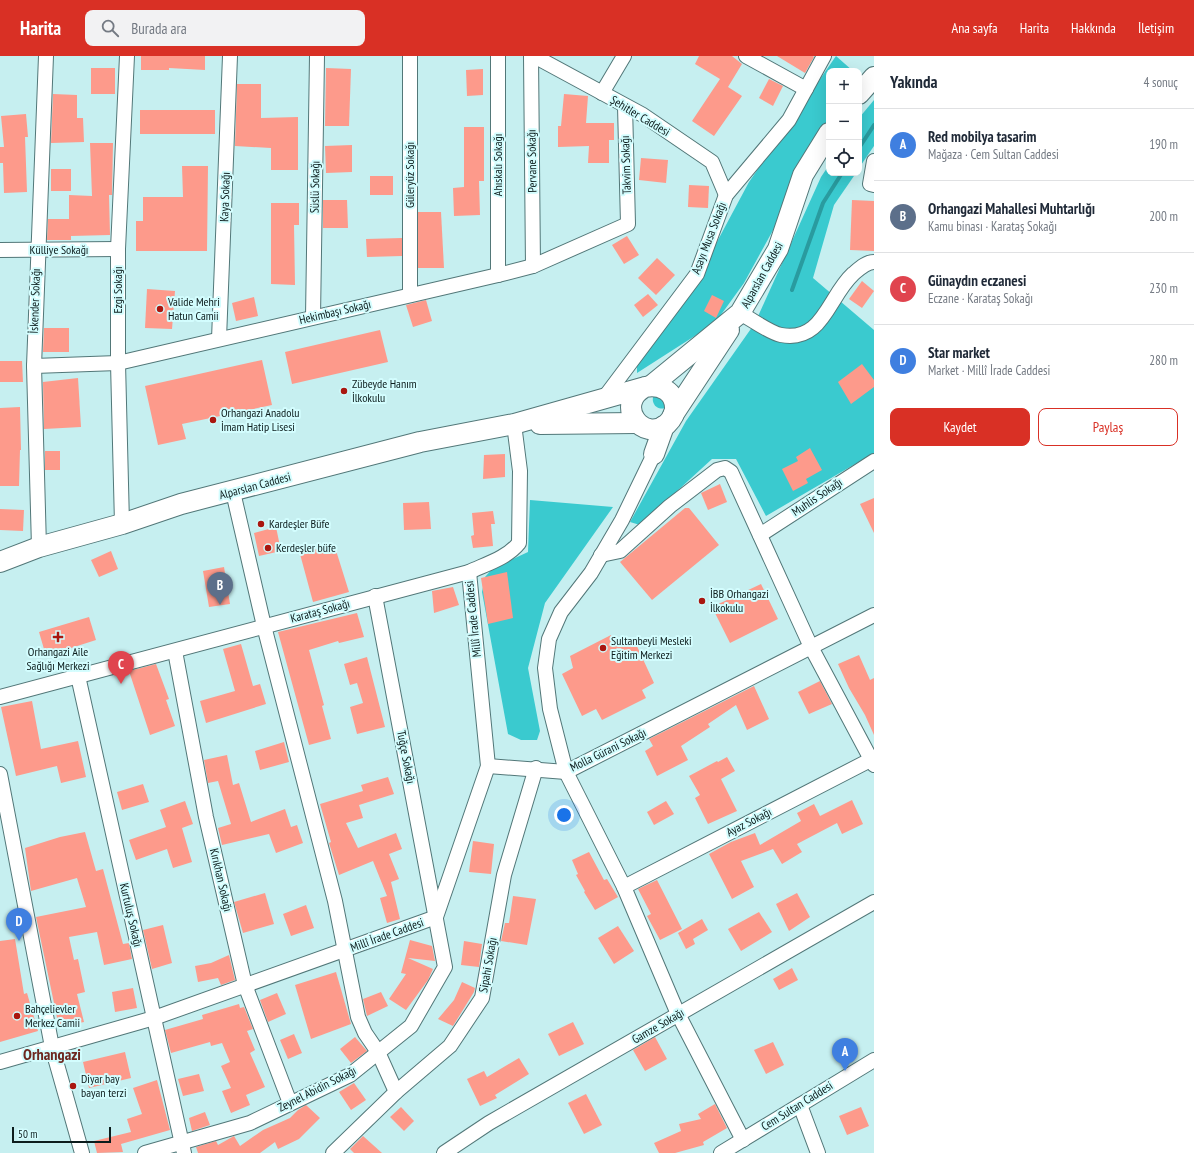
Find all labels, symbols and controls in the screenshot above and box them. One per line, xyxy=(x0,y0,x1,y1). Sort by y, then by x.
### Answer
search box xyxy=(85,10,365,46)
text: Harita xyxy=(20,16,61,40)
icon: search xyxy=(99,17,121,39)
text: Burada ara xyxy=(131,19,187,38)
text: Ana sayfa xyxy=(952,19,998,37)
text: Harita xyxy=(1020,19,1049,37)
text: Hakkında xyxy=(1071,19,1116,37)
text: İletişim xyxy=(1138,19,1174,37)
map controls xyxy=(826,68,862,176)
button: + xyxy=(826,68,862,104)
text: Yakında xyxy=(890,71,937,93)
text: 4 sonuç xyxy=(1143,74,1178,91)
street label: Şehitler Caddesi xyxy=(608,92,673,139)
button: − xyxy=(826,104,862,140)
text: Red mobilya tasarim xyxy=(928,127,1036,146)
street label: Pervane Sokağı xyxy=(523,129,540,193)
street label: Ahıskalı Sokağı xyxy=(490,134,505,196)
street label: Takvim Sokağı xyxy=(617,135,634,195)
text: A xyxy=(900,136,906,153)
text: 190 m xyxy=(1149,136,1178,153)
button: locate xyxy=(826,140,862,176)
street label: Güleryüz Sokağı xyxy=(402,142,417,208)
text: Mağaza · Cem Sultan Caddesi xyxy=(928,146,1059,163)
street label: Süslü Sokağı xyxy=(307,161,322,213)
street label: Kaya Sokağı xyxy=(216,172,233,222)
text: Orhangazi Mahallesi Muhtarlığı xyxy=(928,199,1095,218)
street label: Asayı Musa Sokağı xyxy=(688,200,729,276)
text: B xyxy=(900,208,906,225)
text: 200 m xyxy=(1149,208,1178,225)
text: Kamu binası · Karataş Sokağı xyxy=(928,218,1057,235)
street label: Alparslan Caddesi xyxy=(737,239,786,310)
street label: Külliye Sokağı xyxy=(30,242,88,257)
street label: Ezgi Sokağı xyxy=(110,266,125,314)
street label: İskender Sokağı xyxy=(26,268,43,334)
text: Günaydın eczanesi xyxy=(928,271,1026,290)
text: C xyxy=(900,280,906,297)
text: 230 m xyxy=(1149,280,1178,297)
text: Eczane · Karataş Sokağı xyxy=(928,290,1033,307)
place label: Valide Mehri Hatun Camii xyxy=(167,294,220,323)
street label: Hekimbaşı Sokağı xyxy=(298,296,372,327)
marker: Valide Mehri Hatun Camii xyxy=(155,304,165,314)
text: Star market xyxy=(928,343,990,362)
text: D xyxy=(900,352,906,369)
text: 280 m xyxy=(1149,352,1178,369)
text: Market · Millî İrade Caddesi xyxy=(928,362,1050,379)
place label: Zübeyde Hanım İlkokulu xyxy=(352,376,417,405)
marker: Zübeyde Hanım İlkokulu xyxy=(339,386,349,396)
place label: Orhangazi Anadolu İmam Hatip Lisesi xyxy=(221,405,299,434)
button: Kaydet xyxy=(890,408,1030,446)
button: Paylaş xyxy=(1038,408,1178,446)
marker: Orhangazi Anadolu İmam Hatip Lisesi xyxy=(208,415,218,425)
street label: Alparslan Caddesi xyxy=(217,469,292,502)
street label: Muhlis Sokağı xyxy=(789,474,845,519)
place label: Kardeşler Büfe xyxy=(269,516,329,531)
marker: Kardeşler Büfe xyxy=(256,519,266,529)
place label: Kerdeşler büfe xyxy=(276,540,336,555)
marker: Kerdeşler büfe xyxy=(263,543,273,553)
pin: B xyxy=(207,572,233,605)
street label: Millî İrade Caddesi xyxy=(461,580,484,658)
place label: İBB Orhangazi İlkokulu xyxy=(710,586,769,615)
street label: Karataş Sokağı xyxy=(289,595,351,626)
marker: İBB Orhangazi İlkokulu xyxy=(697,596,707,606)
marker: Orhangazi Aile Sağlığı Merkezi xyxy=(52,631,64,643)
place label: Sultanbeyli Mesleki Eğitim Merkezi xyxy=(611,633,692,662)
marker: Sultanbeyli Mesleki Eğitim Merkezi xyxy=(598,643,608,653)
place label: Orhangazi Aile Sağlığı Merkezi xyxy=(26,644,90,673)
pin: C xyxy=(108,651,134,684)
street label: Molla Gürani Sokağı xyxy=(567,725,648,774)
street label: Tuğçe Sokağı xyxy=(394,729,419,785)
street label: Ayaz Sokağı xyxy=(724,804,774,839)
your location xyxy=(554,805,574,825)
street label: Kırıkhan Sokağı xyxy=(207,847,236,913)
street label: Kurtuluş Sokağı xyxy=(117,881,146,948)
pin: D xyxy=(6,908,32,941)
street label: Millî İrade Caddesi xyxy=(348,914,425,955)
street label: Sipahi Sokağı xyxy=(475,936,500,994)
place label: Bahçelievler Merkez Camii xyxy=(25,1001,80,1030)
street label: Gamze Sokağı xyxy=(629,1005,687,1047)
marker: Bahçelievler Merkez Camii xyxy=(12,1011,22,1021)
pin: A xyxy=(832,1038,858,1071)
district label: Orhangazi xyxy=(23,1044,81,1064)
street label: Zeynel Abidin Sokağı xyxy=(275,1062,358,1115)
place label: Diyar bay bayan terzi xyxy=(81,1071,127,1100)
street label: Cem Sultan Caddesi xyxy=(758,1078,835,1134)
marker: Diyar bay bayan terzi xyxy=(68,1081,78,1091)
scale bar xyxy=(12,1125,111,1144)
text: 50 m xyxy=(18,1127,37,1141)

